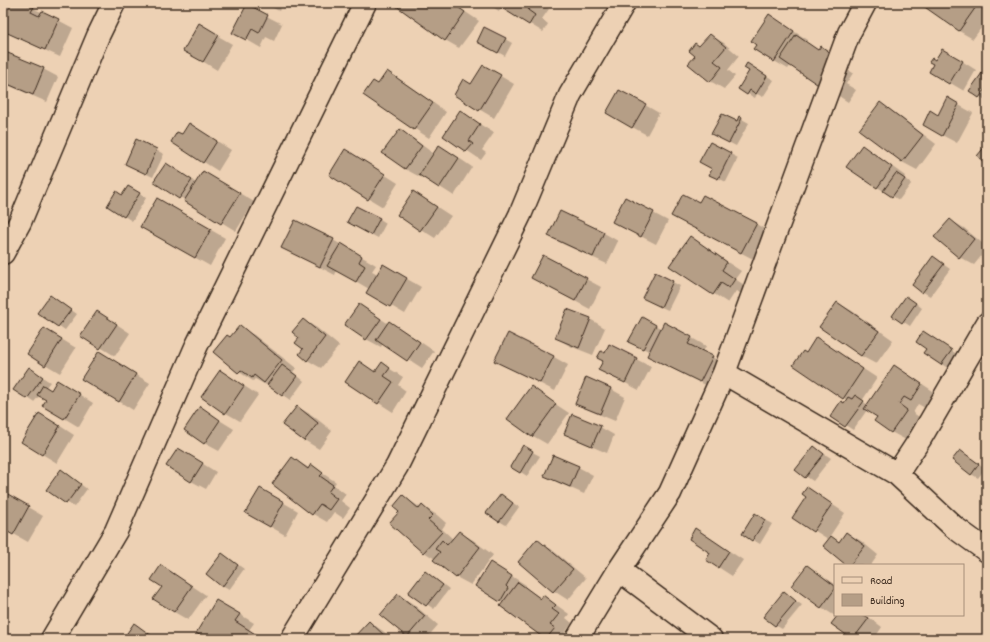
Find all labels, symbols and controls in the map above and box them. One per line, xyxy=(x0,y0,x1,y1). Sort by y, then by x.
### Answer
legend xyxy=(834,564,964,616)
text: Road xyxy=(870,573,892,590)
text: Building xyxy=(870,593,905,610)

